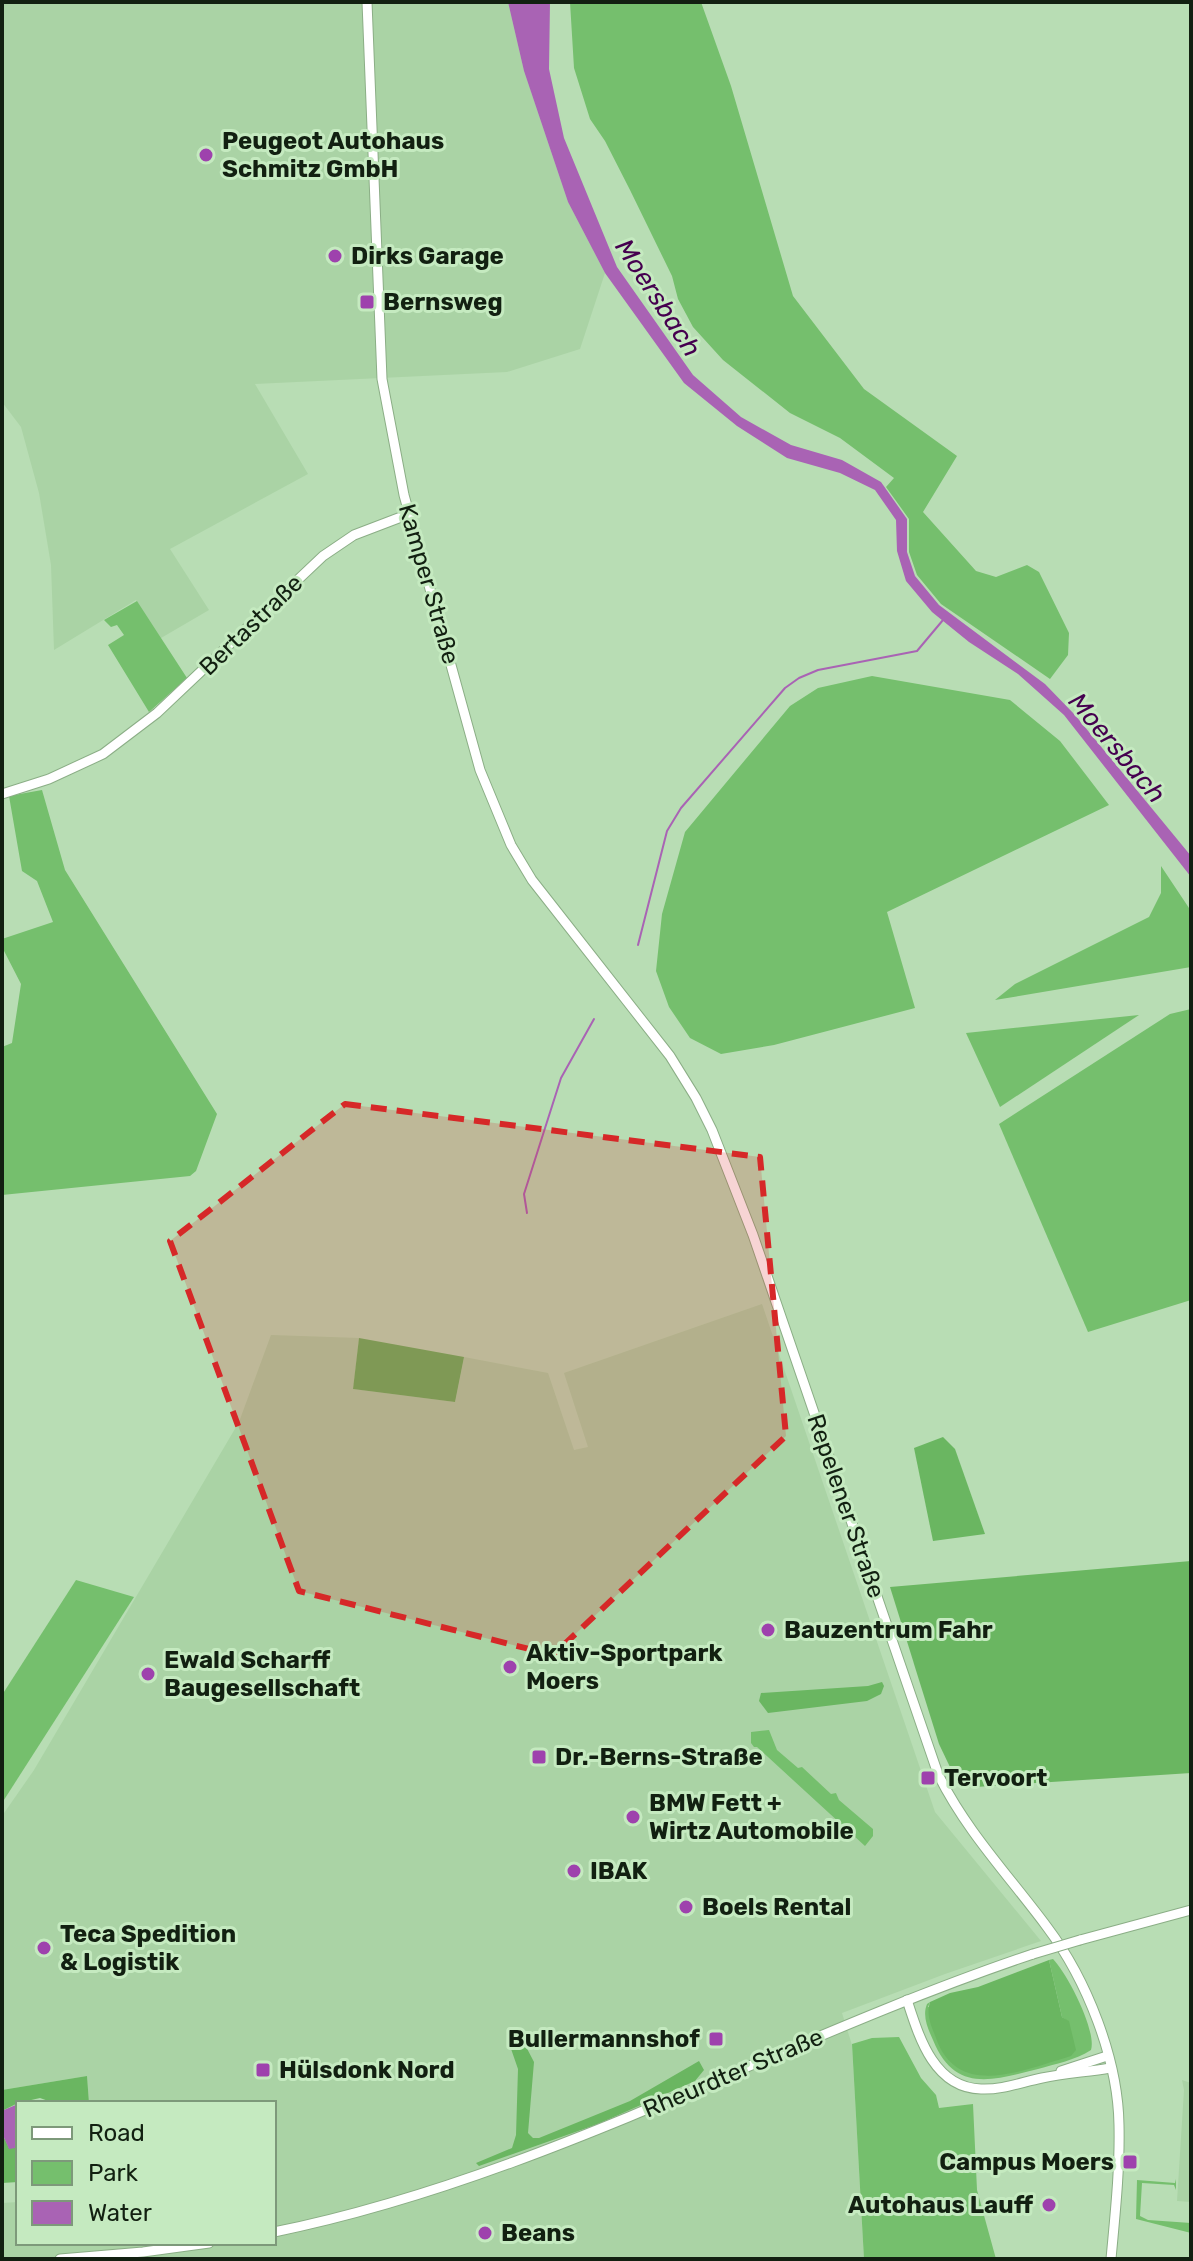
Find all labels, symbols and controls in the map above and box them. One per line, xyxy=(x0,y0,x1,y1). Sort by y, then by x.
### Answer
place label: Peugeot Autohaus Schmitz GmbH xyxy=(222,127,444,183)
marker: Peugeot Autohaus Schmitz GmbH xyxy=(197,146,215,164)
water label: Moersbach xyxy=(608,233,708,363)
place label: Dirks Garage xyxy=(351,242,504,270)
marker: Dirks Garage xyxy=(326,247,344,265)
place label: Bernsweg xyxy=(383,288,503,316)
marker: Bernsweg xyxy=(358,293,376,311)
street label: Kamper Straße xyxy=(393,501,465,667)
street label: Bertastraße xyxy=(194,569,308,681)
water label: Moersbach xyxy=(1062,687,1172,809)
street label: Repelener Straße xyxy=(801,1410,891,1602)
place label: Bauzentrum Fahr xyxy=(784,1616,993,1644)
marker: Bauzentrum Fahr xyxy=(759,1621,777,1639)
place label: Aktiv-Sportpark Moers xyxy=(526,1639,722,1695)
place label: Ewald Scharff Baugesellschaft xyxy=(164,1646,360,1702)
marker: Aktiv-Sportpark Moers xyxy=(501,1658,519,1676)
marker: Ewald Scharff Baugesellschaft xyxy=(139,1665,157,1683)
place label: Dr.-Berns-Straße xyxy=(555,1743,763,1771)
marker: Dr.-Berns-Straße xyxy=(530,1748,548,1766)
place label: Tervoort xyxy=(944,1764,1047,1792)
marker: Tervoort xyxy=(919,1769,937,1787)
place label: BMW Fett + Wirtz Automobile xyxy=(649,1789,854,1845)
marker: BMW Fett + Wirtz Automobile xyxy=(624,1808,642,1826)
place label: IBAK xyxy=(590,1857,648,1885)
marker: IBAK xyxy=(565,1862,583,1880)
place label: Boels Rental xyxy=(702,1893,851,1921)
marker: Boels Rental xyxy=(677,1898,695,1916)
place label: Teca Spedition & Logistik xyxy=(60,1920,236,1976)
marker: Teca Spedition & Logistik xyxy=(35,1939,53,1957)
street label: Rheurdter Straße xyxy=(639,2022,827,2124)
place label: Bullermannshof xyxy=(508,2025,700,2053)
marker: Bullermannshof xyxy=(707,2030,725,2048)
place label: Hülsdonk Nord xyxy=(279,2056,455,2084)
marker: Hülsdonk Nord xyxy=(254,2061,272,2079)
legend xyxy=(16,2101,276,2245)
text: Road xyxy=(88,2119,145,2147)
place label: Campus Moers xyxy=(939,2148,1114,2176)
marker: Campus Moers xyxy=(1121,2153,1139,2171)
text: Park xyxy=(88,2159,139,2187)
place label: Autohaus Lauff xyxy=(848,2191,1034,2219)
marker: Autohaus Lauff xyxy=(1040,2196,1058,2214)
text: Water xyxy=(88,2199,152,2227)
place label: Beans xyxy=(501,2219,575,2247)
marker: Beans xyxy=(476,2224,494,2242)

